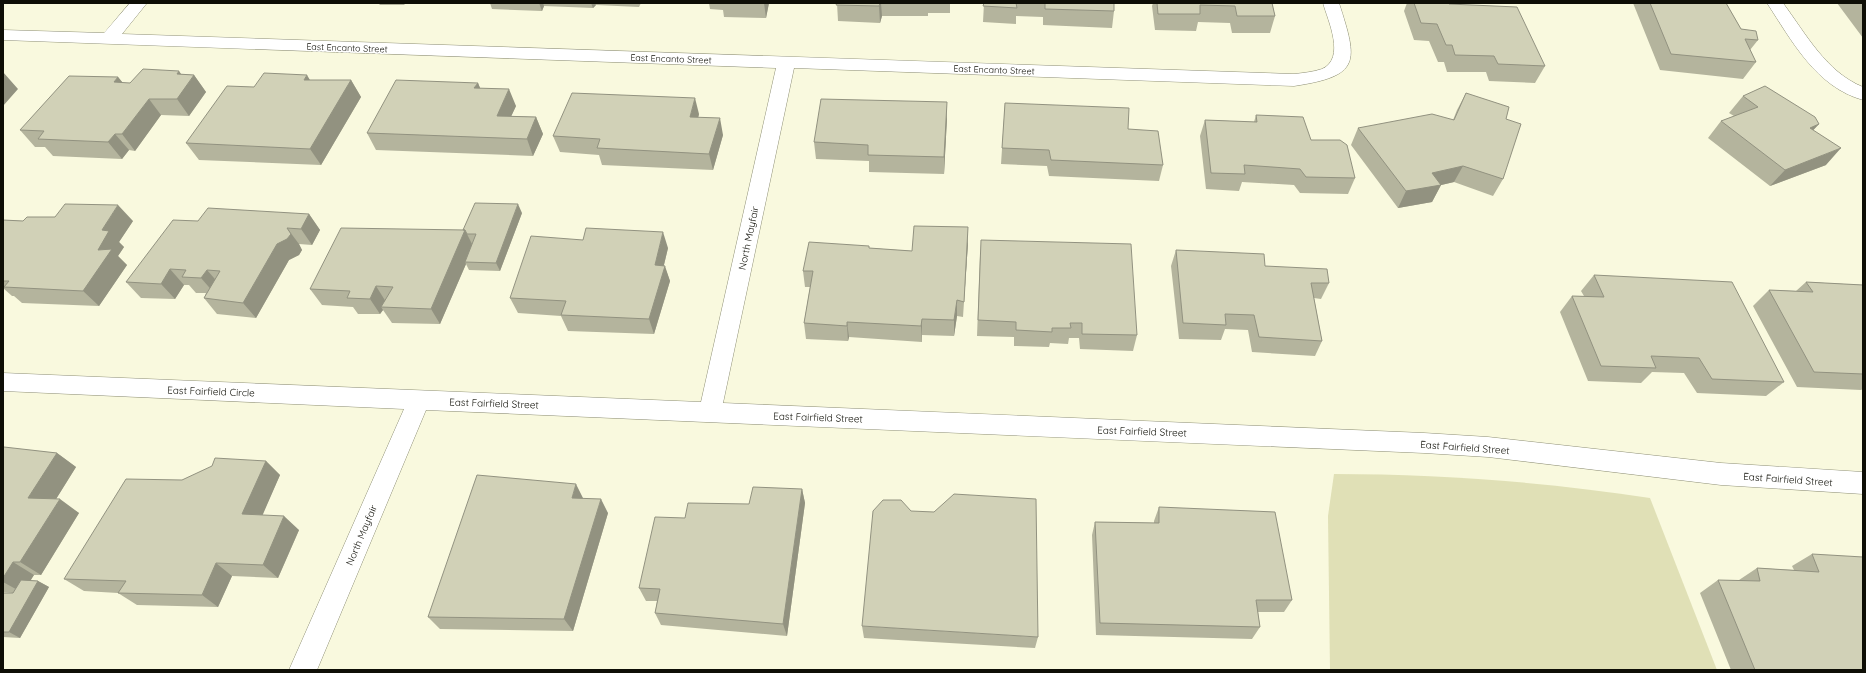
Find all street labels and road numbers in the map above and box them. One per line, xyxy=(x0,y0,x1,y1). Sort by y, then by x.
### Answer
street label: East Encanto Street xyxy=(306,41,388,54)
street label: East Encanto Street xyxy=(630,52,712,65)
street label: East Encanto Street xyxy=(953,63,1035,76)
street label: North Mayfair xyxy=(735,205,762,271)
street label: East Fairfield Circle xyxy=(167,383,255,400)
street label: East Fairfield Street xyxy=(449,395,540,412)
street label: East Fairfield Street xyxy=(773,409,864,426)
street label: East Fairfield Street xyxy=(1097,423,1188,440)
street label: East Fairfield Street xyxy=(1420,438,1511,457)
street label: East Fairfield Street xyxy=(1743,470,1834,489)
street label: North Mayfair xyxy=(343,503,380,567)

